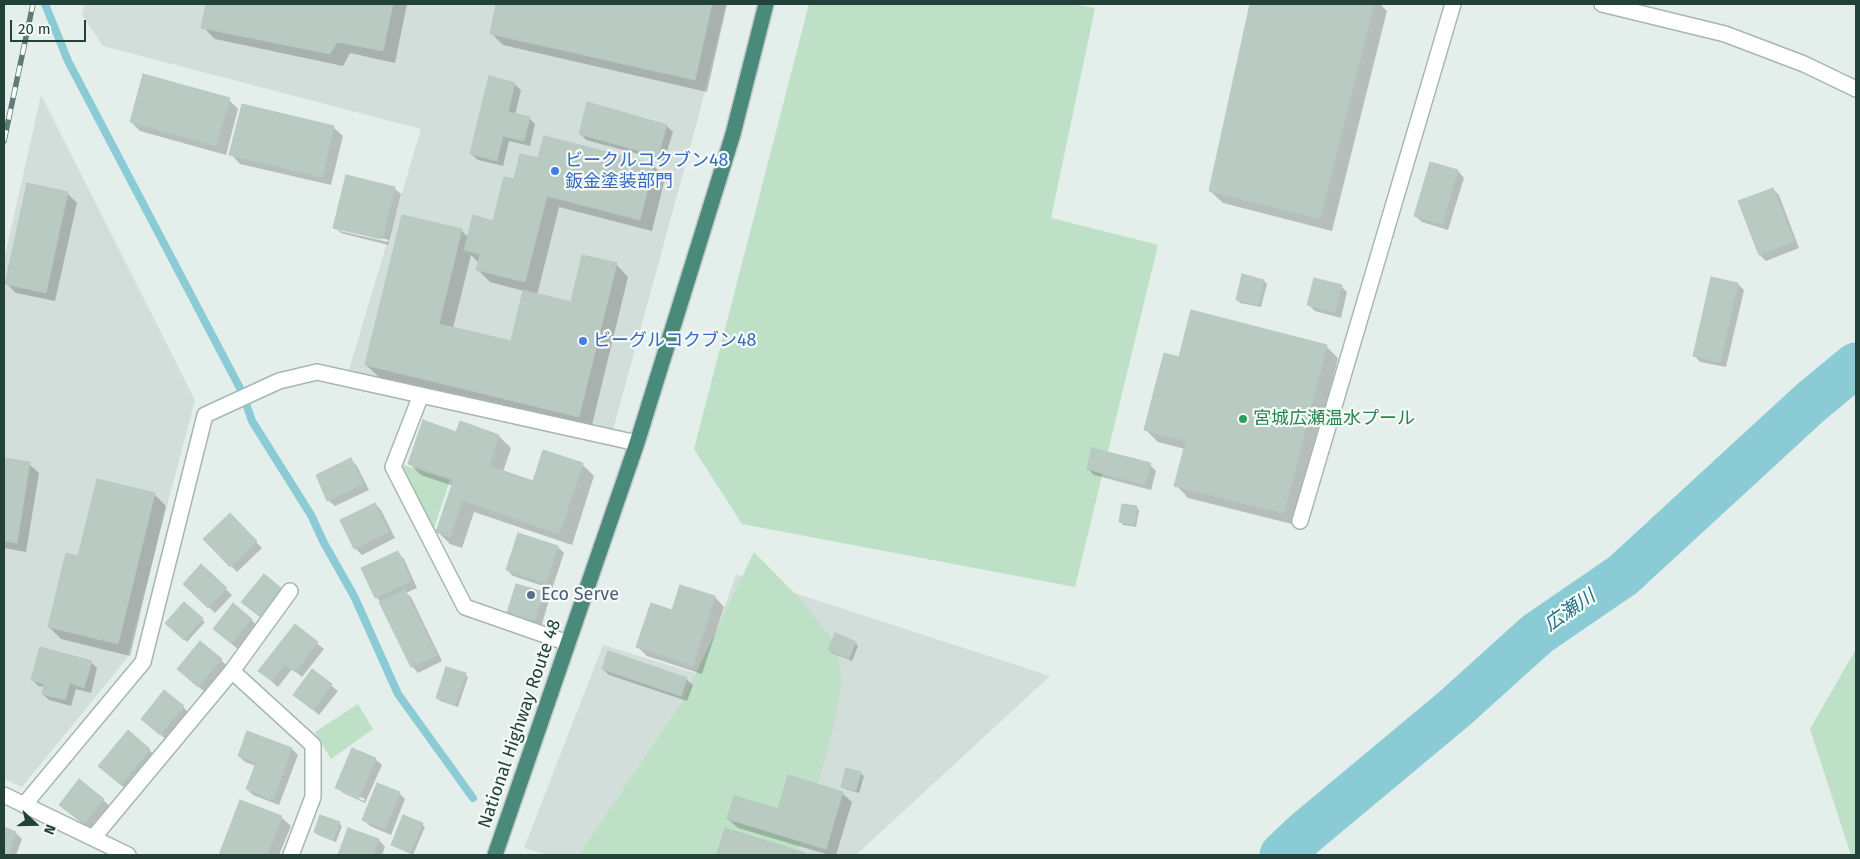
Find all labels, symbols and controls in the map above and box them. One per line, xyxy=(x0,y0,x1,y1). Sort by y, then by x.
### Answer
scale bar xyxy=(12,10,89,42)
text: 20 m xyxy=(18,20,51,38)
place label: ビークルコクブン48 鈑金塗装部門 xyxy=(565,150,728,192)
marker: ビークルコクブン48 鈑金塗装部門 xyxy=(549,165,561,177)
place label: ビーグルコクブン48 xyxy=(593,330,756,352)
marker: ビーグルコクブン48 xyxy=(577,335,589,347)
place label: 宮城広瀬温水プール xyxy=(1253,408,1415,430)
marker: 宮城広瀬温水プール xyxy=(1237,413,1249,425)
place label: Eco Serve xyxy=(541,584,619,606)
water label: 広瀬川 xyxy=(1540,585,1600,637)
marker: Eco Serve xyxy=(525,589,537,601)
street label: National Highway Route 48 xyxy=(474,617,566,831)
north arrow xyxy=(10,799,60,849)
text: N xyxy=(40,822,59,837)

